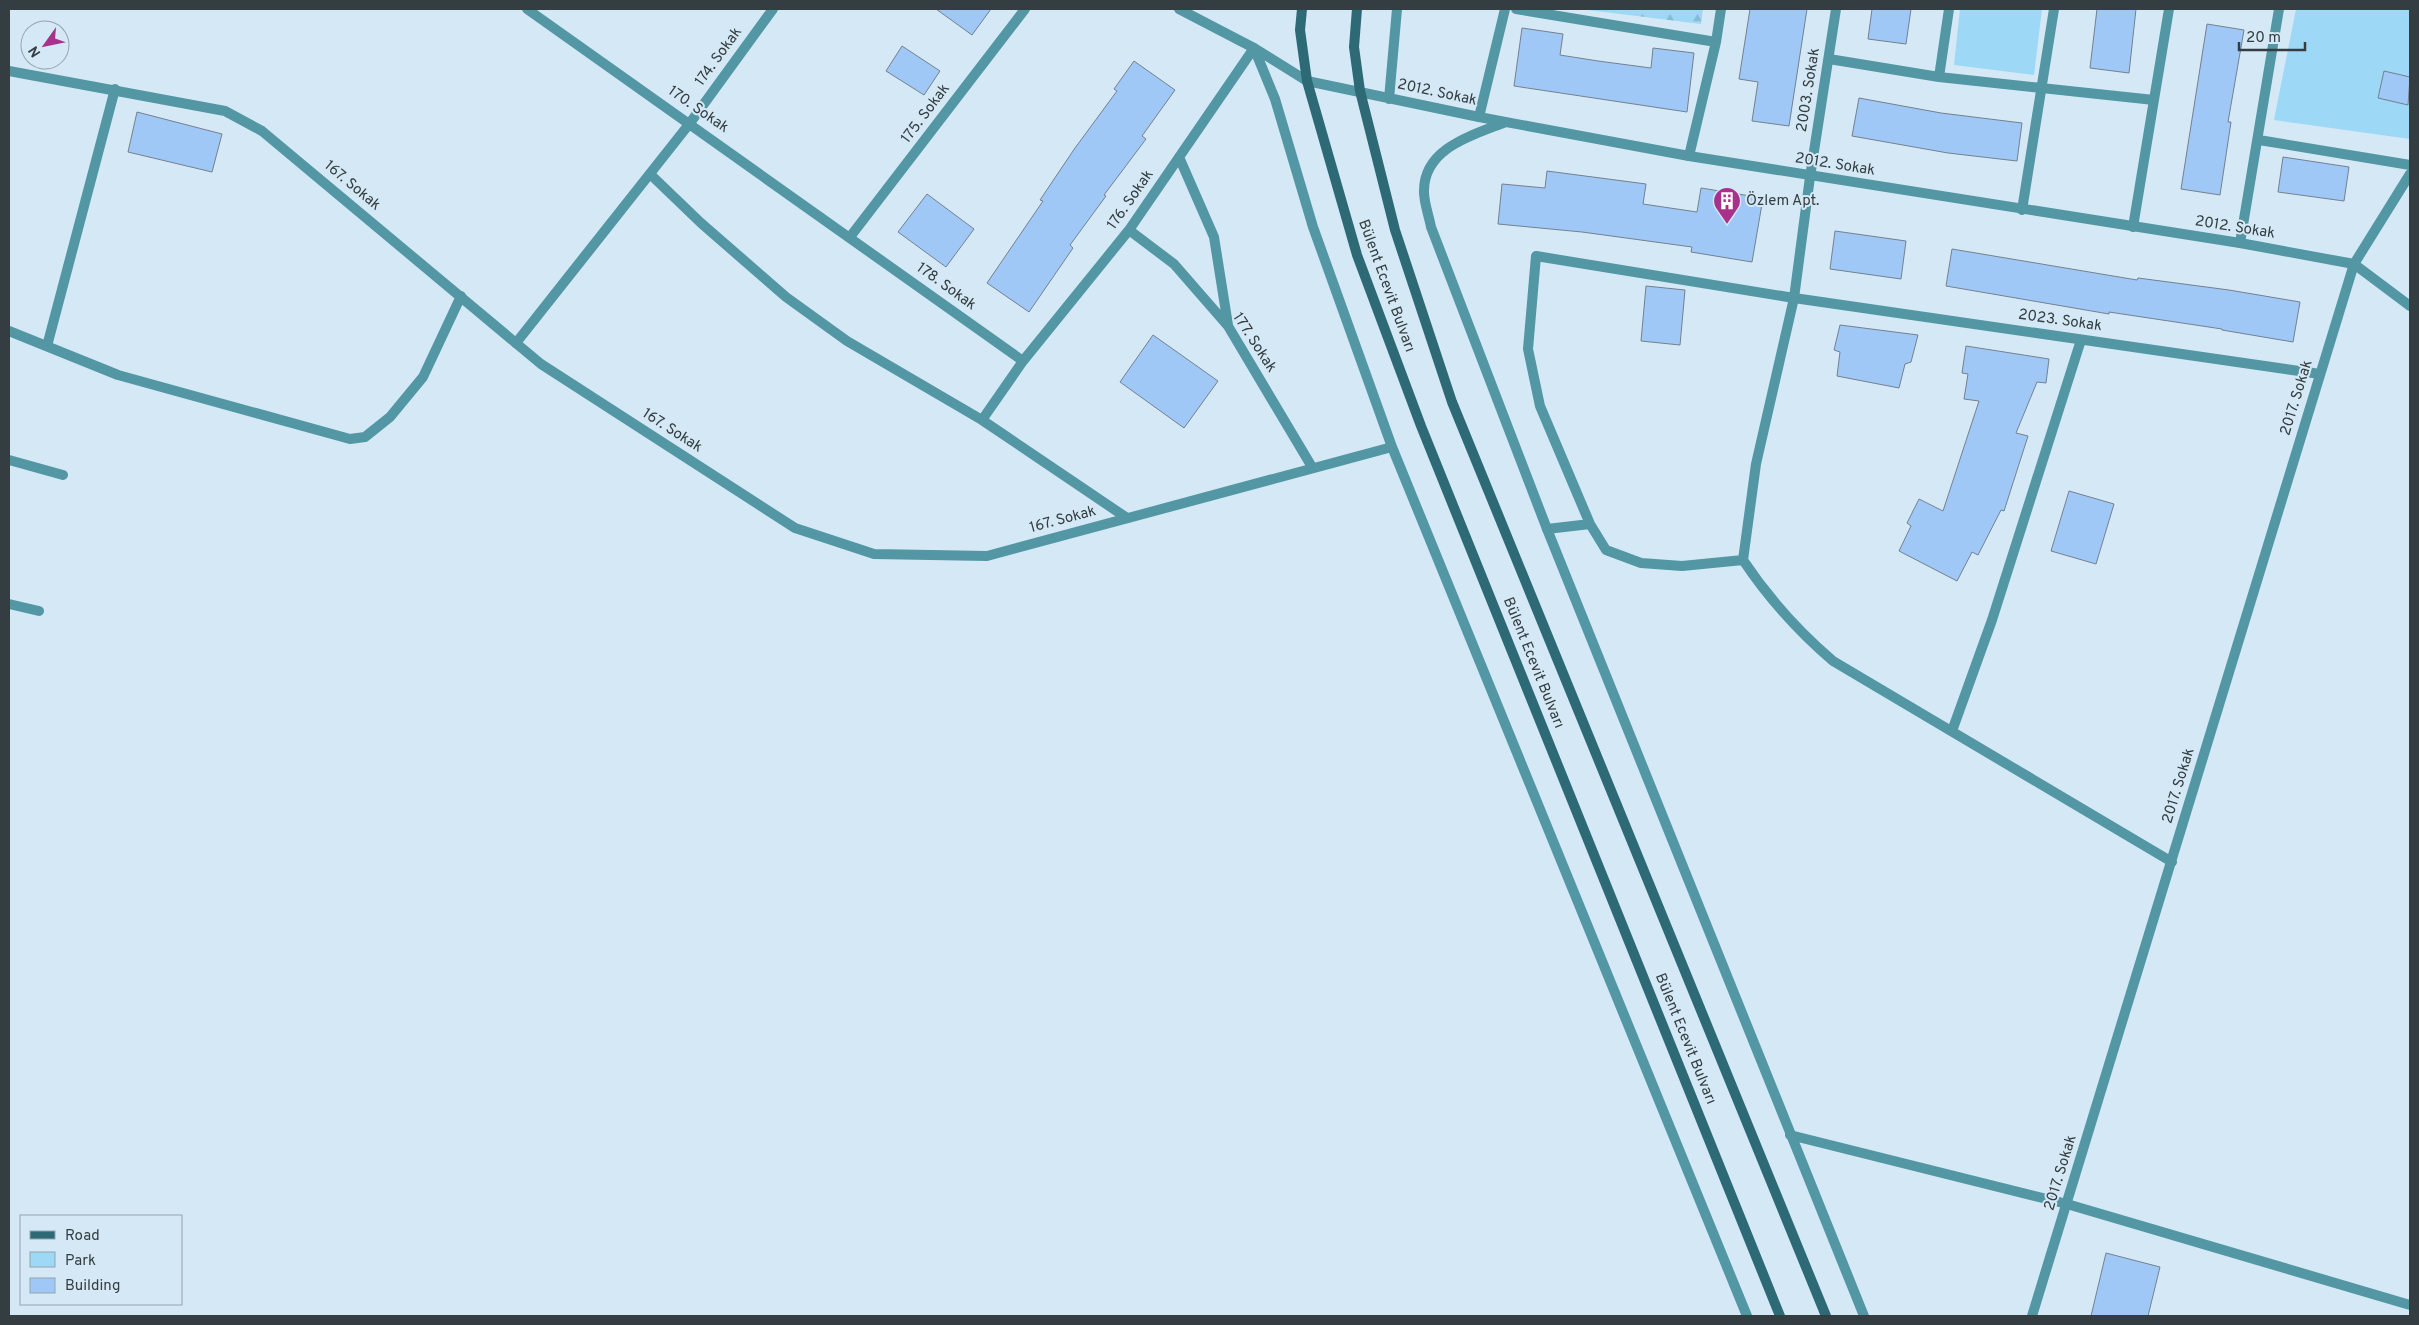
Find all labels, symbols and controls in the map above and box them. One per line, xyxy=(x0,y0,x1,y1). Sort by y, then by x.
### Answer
north arrow xyxy=(20,20,70,70)
scale bar xyxy=(2239,20,2305,52)
street label: 174. Sokak xyxy=(691,24,747,90)
text: 20 m xyxy=(2246,29,2281,48)
text: N xyxy=(25,42,45,60)
street label: 2003. Sokak xyxy=(1793,47,1825,133)
street label: 2012. Sokak xyxy=(1395,75,1479,111)
street label: 175. Sokak xyxy=(897,80,955,148)
street label: 170. Sokak xyxy=(664,82,732,138)
street label: 2012. Sokak xyxy=(1794,149,1877,181)
street label: 167. Sokak xyxy=(320,157,384,215)
street label: 176. Sokak xyxy=(1103,166,1159,234)
building icon: Özlem Apt. xyxy=(1712,186,1742,225)
place label: Özlem Apt. xyxy=(1746,191,1819,211)
street label: 2012. Sokak xyxy=(2194,212,2277,244)
street label: Bülent Ecevit Bulvarı xyxy=(1353,217,1419,355)
street label: 178. Sokak xyxy=(912,259,980,315)
street label: 2023. Sokak xyxy=(2017,306,2103,336)
street label: 177. Sokak xyxy=(1228,309,1280,377)
street label: 2017. Sokak xyxy=(2276,358,2318,438)
street label: 167. Sokak xyxy=(638,405,706,458)
street label: 167. Sokak xyxy=(1028,502,1098,538)
street label: Bülent Ecevit Bulvarı xyxy=(1498,595,1568,731)
street label: 2017. Sokak xyxy=(2158,746,2200,826)
street label: Bülent Ecevit Bulvarı xyxy=(1650,971,1720,1107)
street label: 2017. Sokak xyxy=(2040,1133,2082,1213)
legend xyxy=(20,1215,182,1305)
text: Road xyxy=(65,1227,100,1246)
text: Park xyxy=(65,1252,96,1271)
text: Building xyxy=(65,1277,120,1296)

